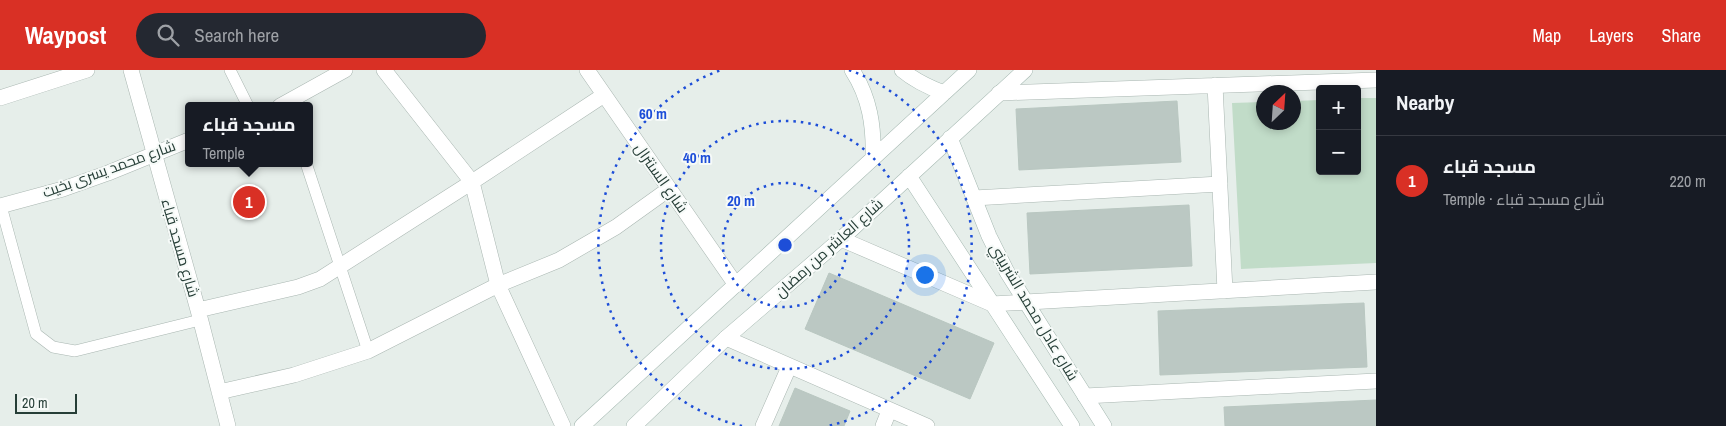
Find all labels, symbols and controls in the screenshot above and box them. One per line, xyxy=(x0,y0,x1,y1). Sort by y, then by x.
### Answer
search box xyxy=(136,13,486,58)
text: Waypost xyxy=(25,19,106,51)
icon: search xyxy=(154,21,182,49)
text: Search here xyxy=(194,22,279,48)
text: Map xyxy=(1533,23,1561,48)
text: Layers xyxy=(1589,23,1634,48)
text: Share xyxy=(1662,23,1701,48)
north arrow xyxy=(1256,85,1301,130)
map controls xyxy=(1316,85,1361,175)
button: + xyxy=(1316,85,1361,130)
text: Nearby xyxy=(1396,88,1454,117)
popup xyxy=(185,102,313,167)
text: 60 m xyxy=(639,103,667,124)
text: مسجد قباء xyxy=(202,111,296,137)
button: − xyxy=(1316,130,1361,175)
street label: شارع محمد يسرى بخيت xyxy=(39,135,179,203)
street label: شارع السنترال xyxy=(629,139,693,217)
text: Temple xyxy=(202,142,245,164)
text: 40 m xyxy=(683,147,711,168)
text: مسجد قباء xyxy=(1443,153,1536,179)
text: 1 xyxy=(1408,170,1416,192)
text: 220 m xyxy=(1670,170,1706,192)
pin: 1 xyxy=(233,183,265,221)
text: Temple · شارع مسجد قباء xyxy=(1443,188,1605,210)
text: 20 m xyxy=(727,190,755,211)
street label: شارع العاشر من رمضان xyxy=(770,193,888,303)
street label: شارع مسجد قباء xyxy=(155,196,205,300)
centre of rings xyxy=(776,236,794,254)
street label: شارع عادل محمد الشربيني xyxy=(983,239,1084,386)
your location xyxy=(912,262,938,288)
scale bar xyxy=(15,391,78,414)
text: 20 m xyxy=(22,394,48,412)

